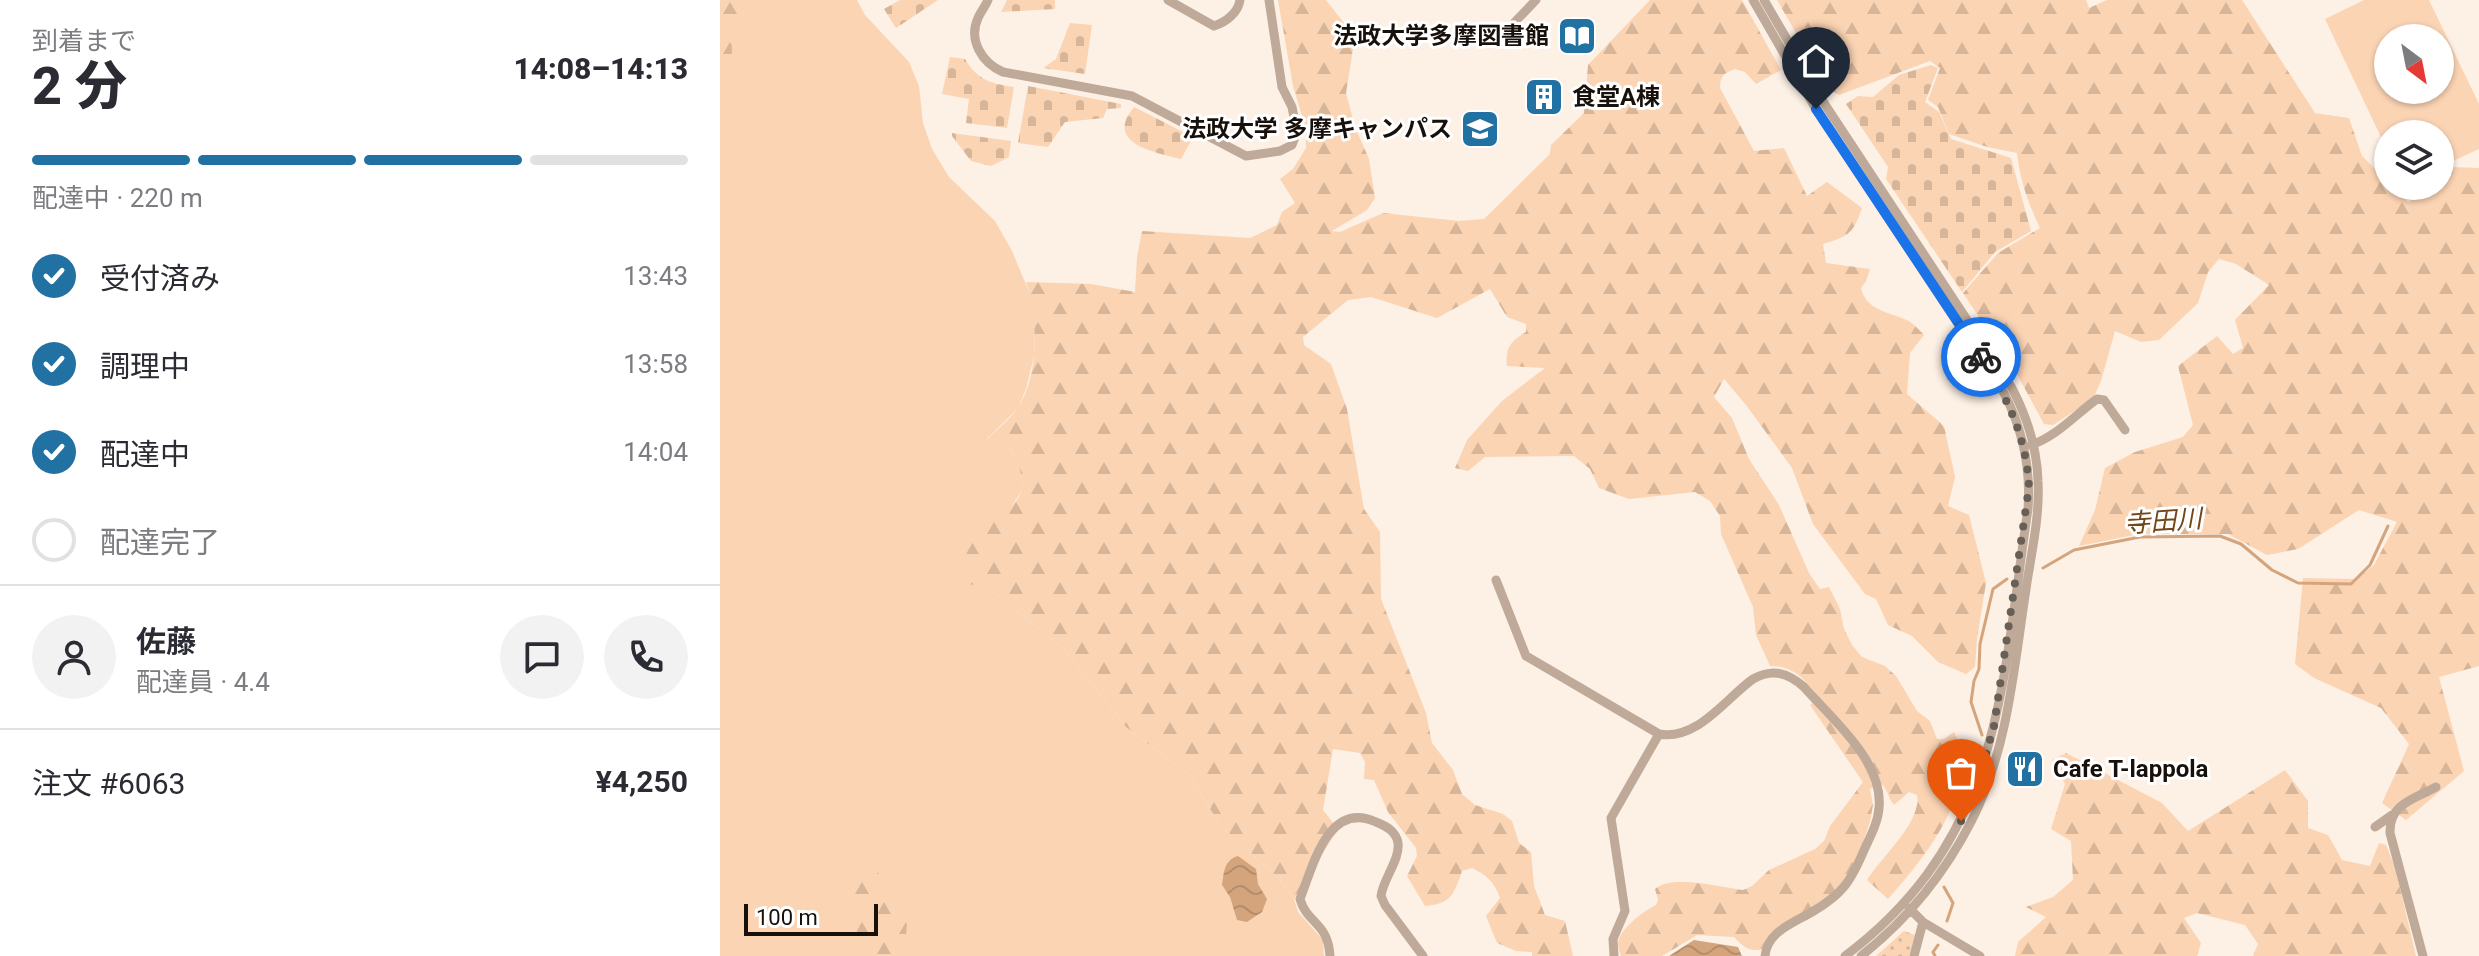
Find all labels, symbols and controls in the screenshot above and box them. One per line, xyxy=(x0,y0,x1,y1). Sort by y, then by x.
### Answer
library icon: 法政大学多摩図書館 xyxy=(1556,15,1598,57)
place label: 法政大学多摩図書館 xyxy=(1333,22,1549,50)
north arrow xyxy=(2374,24,2454,104)
map controls xyxy=(2374,24,2454,200)
text: 到着まで xyxy=(32,26,136,56)
pin xyxy=(1782,27,1850,109)
icon: home xyxy=(1794,39,1838,83)
text: 14:08–14:13 xyxy=(513,51,688,86)
text: 2 分 xyxy=(32,56,127,117)
building icon: 食堂A棟 xyxy=(1523,76,1565,118)
place label: 食堂A棟 xyxy=(1572,83,1660,111)
school or university icon: 法政大学 多摩キャンパス xyxy=(1459,108,1501,150)
place label: 法政大学 多摩キャンパス xyxy=(1182,115,1452,143)
button: layers xyxy=(2374,120,2454,200)
text: 配達中 · 220 m xyxy=(32,183,203,213)
icon: check xyxy=(32,254,76,298)
text: 受付済み xyxy=(100,261,220,296)
text: 13:43 xyxy=(623,261,688,291)
courier xyxy=(1941,317,2021,397)
icon: bike xyxy=(1959,335,2003,379)
icon: check xyxy=(32,342,76,386)
text: 調理中 xyxy=(100,349,190,384)
text: 13:58 xyxy=(623,349,688,379)
icon: check xyxy=(32,430,76,474)
text: 配達中 xyxy=(100,437,190,472)
text: 14:04 xyxy=(623,437,688,467)
water label: 寺田川 xyxy=(2123,503,2206,539)
text: 配達完了 xyxy=(100,525,220,560)
button: person xyxy=(32,615,116,699)
button: chat xyxy=(500,615,584,699)
button: phone xyxy=(604,615,688,699)
text: 佐藤 xyxy=(136,624,196,659)
text: 配達員 · 4.4 xyxy=(136,667,270,697)
pin xyxy=(1927,739,1995,821)
restaurant icon: Cafe T-lappola xyxy=(2004,748,2046,790)
icon: bag xyxy=(1939,751,1983,795)
place label: Cafe T-lappola xyxy=(2053,755,2209,783)
text: ¥4,250 xyxy=(596,764,688,799)
text: 注文 #6063 xyxy=(32,766,185,801)
scale bar xyxy=(744,900,878,936)
text: 100 m xyxy=(756,905,818,930)

